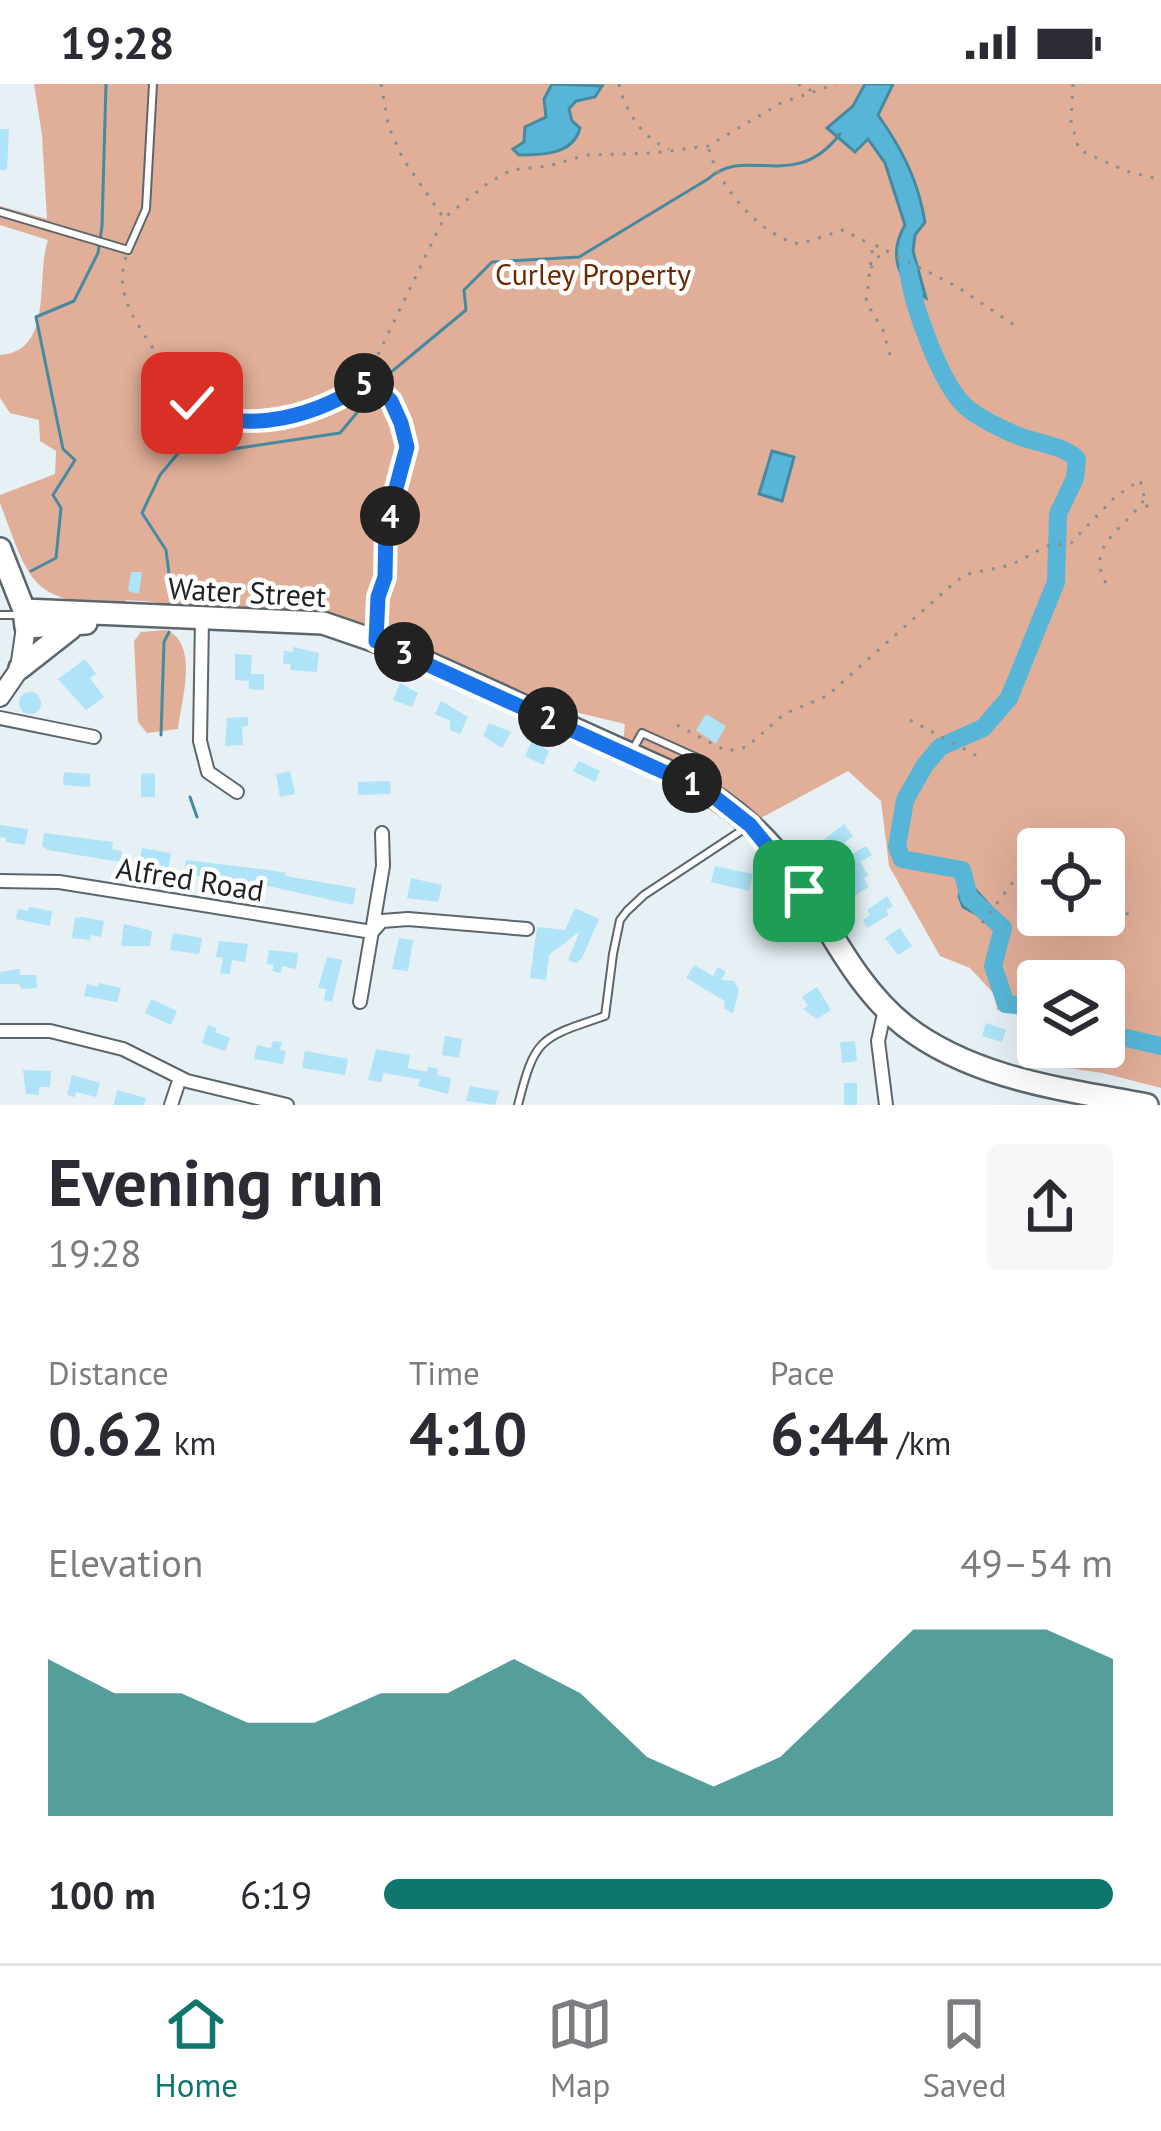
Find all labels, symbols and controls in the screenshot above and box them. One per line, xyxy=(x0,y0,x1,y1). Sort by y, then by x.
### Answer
text: 19:28 xyxy=(60,13,174,71)
park label: Curley Property xyxy=(495,254,691,293)
pin xyxy=(141,352,243,454)
pin: 5 xyxy=(334,353,394,413)
text: 5 xyxy=(355,361,373,404)
icon: check xyxy=(159,370,225,436)
pin: 4 xyxy=(360,486,420,546)
text: 4 xyxy=(381,494,399,537)
street label: Water Street xyxy=(167,568,327,615)
pin: 3 xyxy=(374,622,434,682)
text: 3 xyxy=(395,630,413,673)
pin: 2 xyxy=(518,687,578,747)
text: 2 xyxy=(539,695,557,738)
pin: 1 xyxy=(662,753,722,813)
text: 1 xyxy=(683,761,701,804)
map controls xyxy=(1017,828,1125,1068)
button: locate xyxy=(1017,828,1125,936)
pin xyxy=(753,840,855,942)
street label: Alfred Road xyxy=(114,848,267,909)
icon: arrive xyxy=(771,858,837,924)
button: layers xyxy=(1017,960,1125,1068)
text: Evening run xyxy=(48,1139,383,1224)
button: share xyxy=(987,1144,1113,1270)
text: 19:28 xyxy=(48,1227,142,1278)
text: Distance xyxy=(48,1351,169,1394)
text: Time xyxy=(409,1351,480,1394)
text: Pace xyxy=(770,1351,835,1394)
text: 0.62 xyxy=(48,1394,165,1472)
text: 4:10 xyxy=(409,1394,527,1472)
text: 6:44 xyxy=(770,1394,888,1472)
text: km xyxy=(165,1421,216,1464)
text: /km xyxy=(888,1421,951,1464)
text: Elevation xyxy=(48,1537,203,1588)
text: 49–54 m xyxy=(960,1537,1113,1588)
text: 100 m xyxy=(48,1869,156,1920)
text: 6:19 xyxy=(240,1869,312,1920)
tab: Home xyxy=(155,1991,238,2106)
tab: Map xyxy=(547,1991,613,2106)
tab: Saved xyxy=(922,1991,1006,2106)

